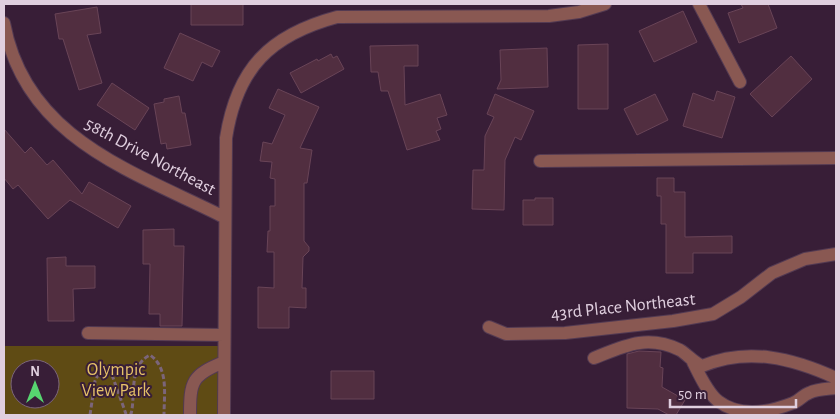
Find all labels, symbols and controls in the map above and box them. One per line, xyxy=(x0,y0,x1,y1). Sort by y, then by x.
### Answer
street label: 58th Drive Northeast xyxy=(82,115,218,199)
street label: 43rd Place Northeast xyxy=(550,290,696,324)
north arrow xyxy=(10,359,60,409)
park label: Olympic View Park xyxy=(82,361,151,400)
text: N xyxy=(30,365,40,379)
scale bar xyxy=(670,376,796,408)
text: 50 m xyxy=(678,387,707,402)

